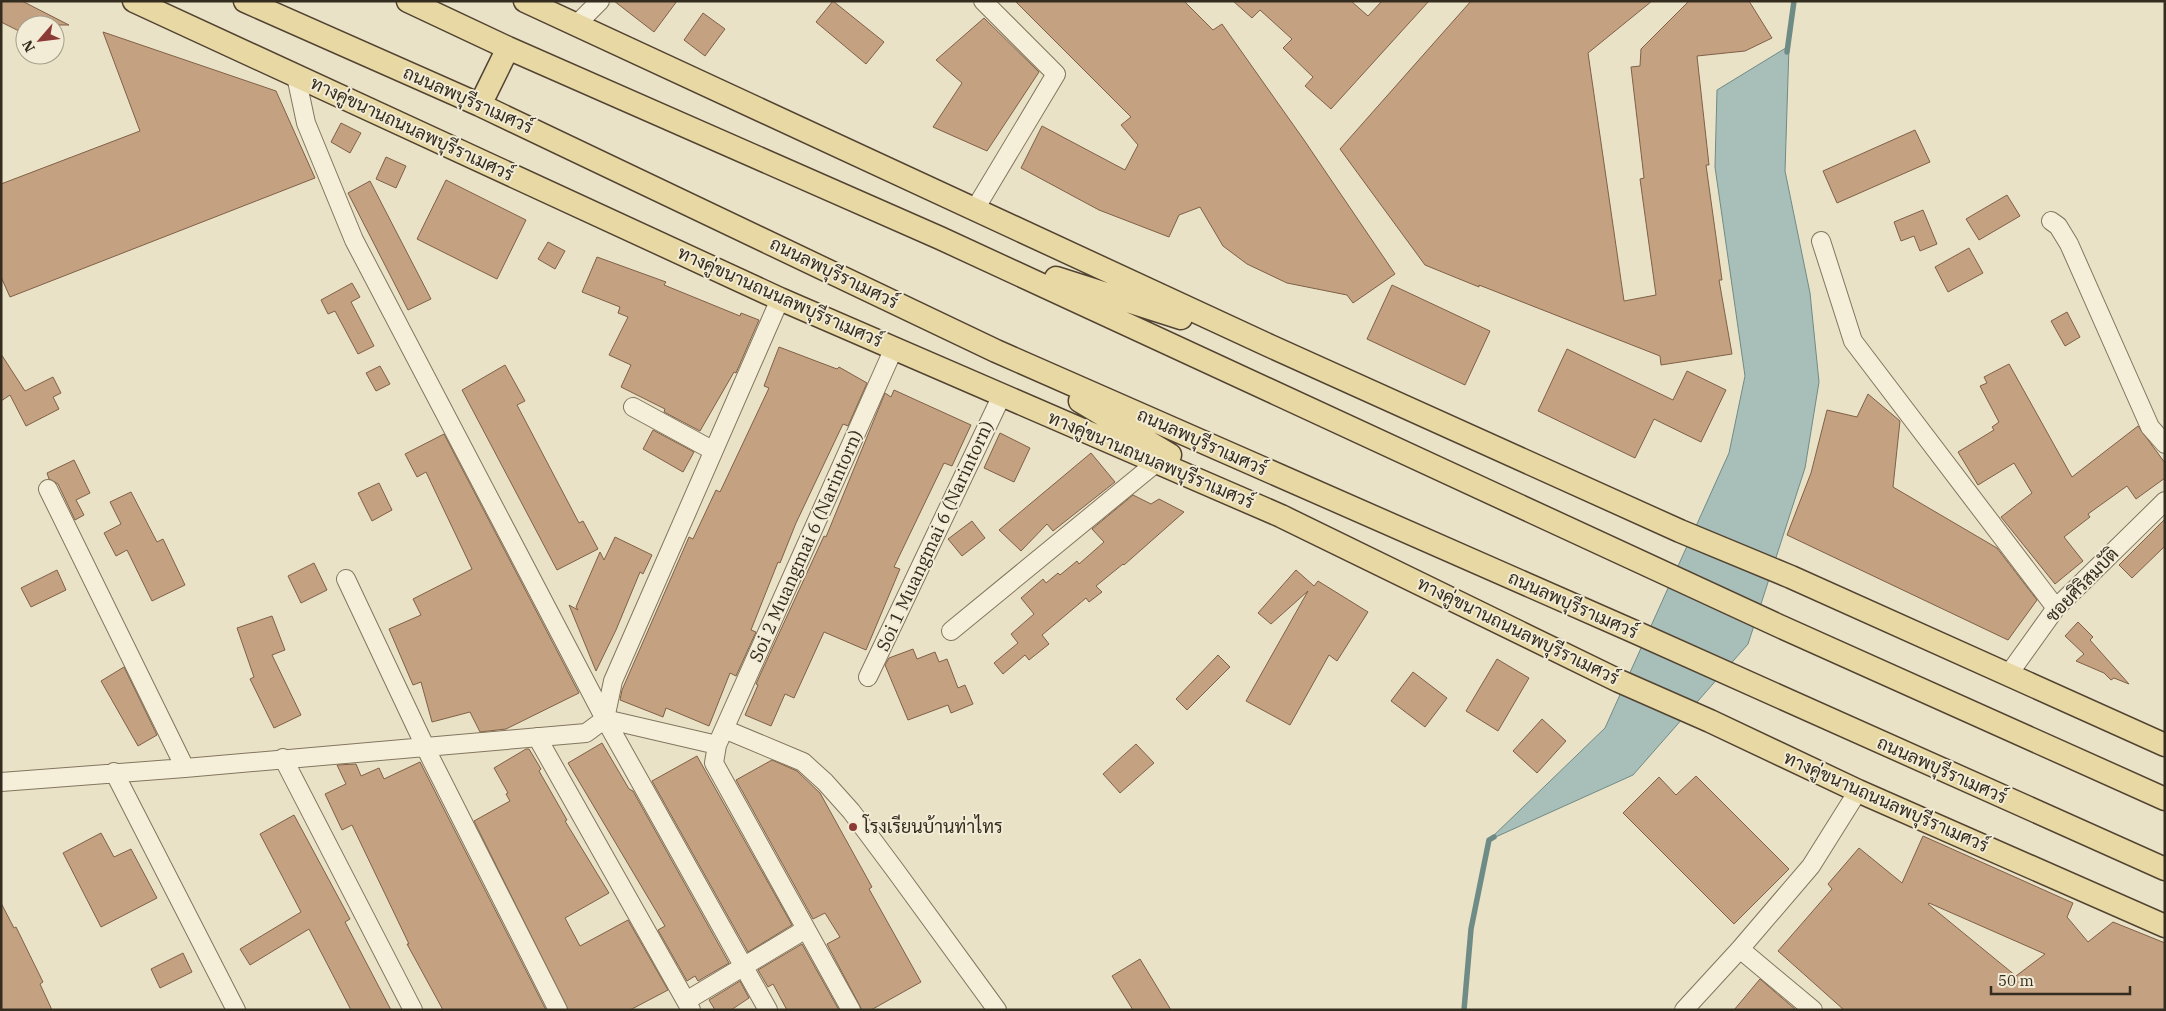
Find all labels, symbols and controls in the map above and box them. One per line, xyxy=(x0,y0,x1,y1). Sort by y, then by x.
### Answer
north arrow xyxy=(15,15,65,65)
text: N xyxy=(18,37,39,55)
street label: ถนนลพบุรีราเมศวร์ xyxy=(399,60,537,140)
street label: ทางคู่ขนานถนนลพบุรีราเมศวร์ xyxy=(306,70,518,188)
street label: ถนนลพบุรีราเมศวร์ xyxy=(766,231,903,315)
street label: ทางคู่ขนานถนนลพบุรีราเมศวร์ xyxy=(673,240,887,354)
street label: ถนนลพบุรีราเมศวร์ xyxy=(1133,402,1271,482)
street label: ทางคู่ขนานถนนลพบุรีราเมศวร์ xyxy=(1044,405,1258,515)
street label: Soi 1 Muangmai 6 (Narintorn) xyxy=(871,417,998,655)
street label: Soi 2 Muangmai 6 (Narintorn) xyxy=(744,426,867,666)
street label: ซอยศิริสมบัติ xyxy=(2040,542,2123,627)
street label: ถนนลพบุรีราเมศวร์ xyxy=(1504,565,1642,645)
street label: ทางคู่ขนานถนนลพบุรีราเมศวร์ xyxy=(1413,571,1624,691)
street label: ถนนลพบุรีราเมศวร์ xyxy=(1873,730,2011,810)
street label: ทางคู่ขนานถนนลพบุรีราเมศวร์ xyxy=(1779,745,1993,859)
place label: โรงเรียนบ้านท่าไทร xyxy=(862,814,1003,838)
marker: โรงเรียนบ้านท่าไทร xyxy=(847,821,859,833)
scale bar xyxy=(1991,964,2130,996)
text: 50 m xyxy=(1998,971,2034,990)

